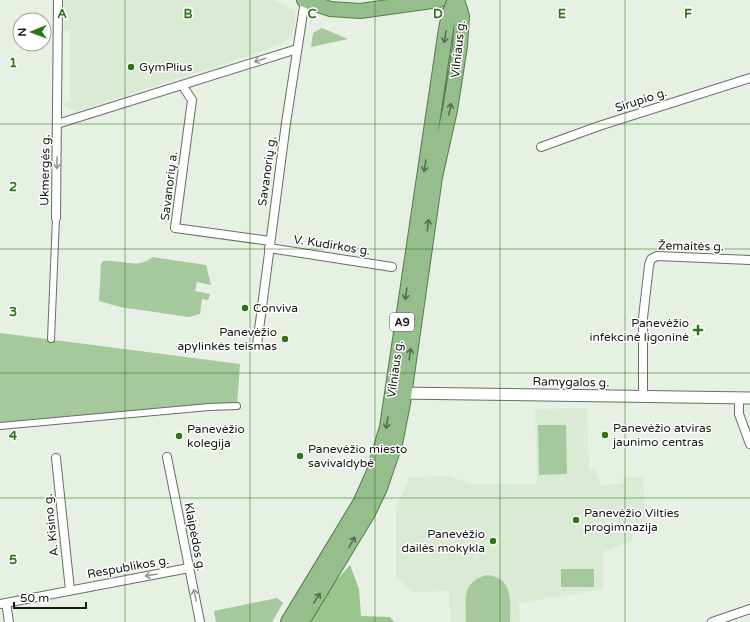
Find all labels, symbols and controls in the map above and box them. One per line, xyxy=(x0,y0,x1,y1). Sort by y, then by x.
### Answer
text: A xyxy=(57,6,67,22)
text: B xyxy=(183,6,193,22)
text: C xyxy=(307,6,317,22)
text: D xyxy=(433,6,443,22)
text: E xyxy=(558,6,566,22)
text: F xyxy=(684,6,692,22)
north arrow xyxy=(12,12,52,52)
street label: Vilniaus g. xyxy=(448,19,468,79)
text: N xyxy=(16,28,29,37)
one-way arrow xyxy=(441,30,449,43)
text: 1 xyxy=(9,55,17,71)
one-way arrow xyxy=(253,57,266,64)
place label: GymPlius xyxy=(139,60,193,74)
marker: GymPlius xyxy=(126,62,136,72)
street label: Sirupio g. xyxy=(613,85,669,115)
one-way arrow xyxy=(446,103,454,116)
street label: Ukmergės g. xyxy=(37,134,53,206)
street label: Savanorių g. xyxy=(255,135,279,207)
street label: Savanorių a. xyxy=(158,151,180,221)
one-way arrow xyxy=(53,156,60,169)
one-way arrow xyxy=(421,159,429,172)
text: 2 xyxy=(9,179,17,195)
one-way arrow xyxy=(424,219,432,232)
street label: V. Kudirkos g. xyxy=(293,232,371,258)
street label: Žemaitės g. xyxy=(658,238,724,254)
one-way arrow xyxy=(402,287,410,300)
place label: Conviva xyxy=(253,301,298,315)
marker: Conviva xyxy=(240,303,250,313)
text: 3 xyxy=(9,304,17,320)
road number: A9 xyxy=(390,313,414,331)
place label: Panevėžio infekcinė ligoninė xyxy=(590,316,689,344)
marker: Panevėžio infekcinė ligoninė xyxy=(692,324,704,336)
place label: Panevėžio apylinkės teismas xyxy=(177,325,277,353)
marker: Panevėžio apylinkės teismas xyxy=(280,334,290,344)
street label: Vilniaus g. xyxy=(384,339,406,399)
one-way arrow xyxy=(406,348,414,361)
street label: Ramygalos g. xyxy=(533,374,609,390)
one-way arrow xyxy=(383,416,391,429)
place label: Panevėžio atviras jaunimo centras xyxy=(612,421,712,449)
place label: Panevėžio kolegija xyxy=(187,422,245,450)
text: 4 xyxy=(9,428,18,444)
marker: Panevėžio atviras jaunimo centras xyxy=(600,430,610,440)
marker: Panevėžio kolegija xyxy=(174,431,184,441)
place label: Panevėžio miesto savivaldybė xyxy=(308,442,407,470)
marker: Panevėžio miesto savivaldybė xyxy=(295,451,305,461)
street label: A. Kisino g. xyxy=(41,493,61,557)
street label: Klaipėdos g. xyxy=(181,502,209,572)
place label: Panevėžio Vilties progimnazija xyxy=(584,506,680,534)
marker: Panevėžio Vilties progimnazija xyxy=(571,515,581,525)
place label: Panevėžio dailės mokykla xyxy=(401,527,485,555)
one-way arrow xyxy=(349,536,356,548)
marker: Panevėžio dailės mokykla xyxy=(488,536,498,546)
text: 5 xyxy=(9,552,17,568)
street label: Respublikos g. xyxy=(86,553,170,581)
one-way arrow xyxy=(145,571,158,579)
scale bar xyxy=(14,584,86,610)
one-way arrow xyxy=(190,589,198,602)
text: 50 m xyxy=(20,591,49,605)
one-way arrow xyxy=(313,592,321,604)

